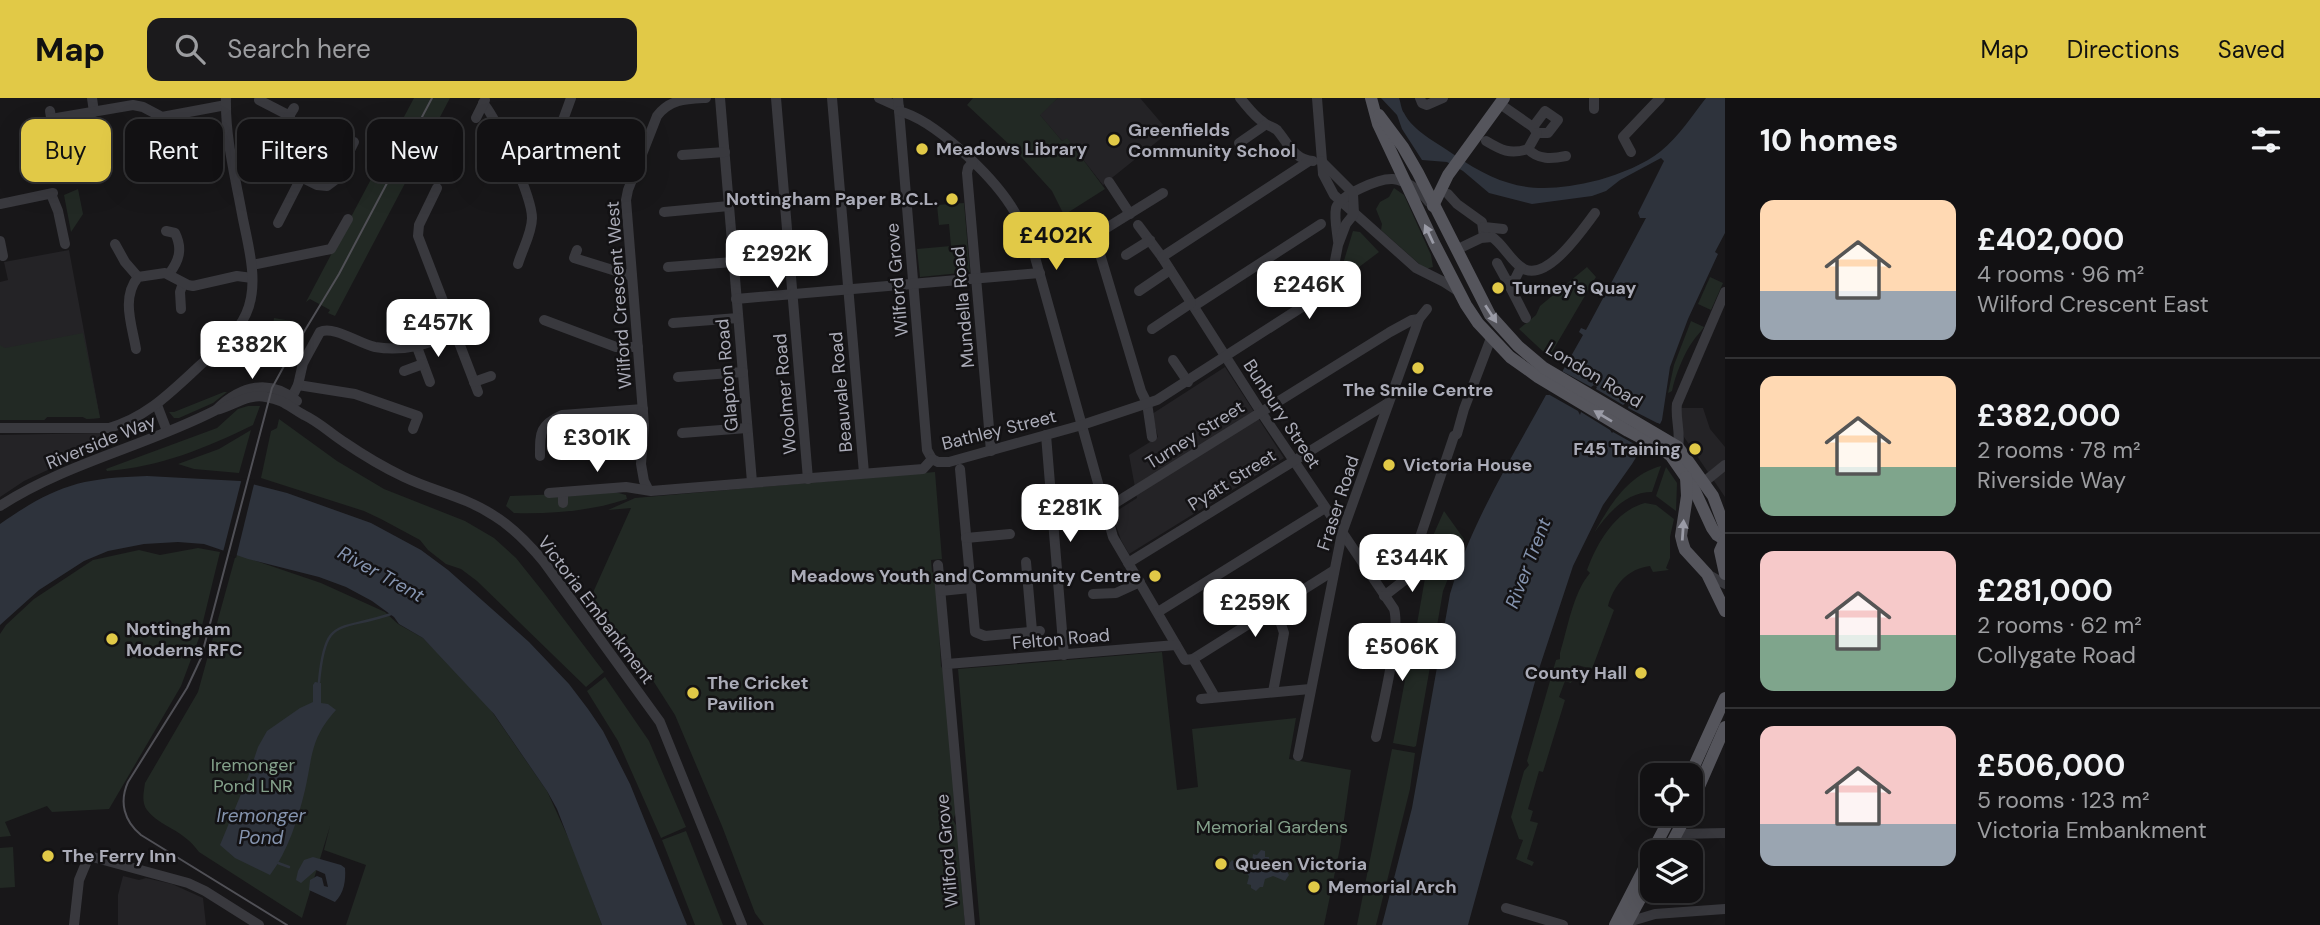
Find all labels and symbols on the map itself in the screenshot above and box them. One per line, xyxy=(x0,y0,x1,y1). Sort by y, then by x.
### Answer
place label: Greenfields Community School xyxy=(1128,118,1296,163)
marker: Greenfields Community School xyxy=(1106,132,1122,148)
place label: Meadows Library xyxy=(936,137,1087,161)
marker: Meadows Library xyxy=(914,141,930,157)
place label: Nottingham Paper B.C.L. xyxy=(726,187,938,211)
marker: Nottingham Paper B.C.L. xyxy=(944,191,960,207)
street label: Wilford Crescent West xyxy=(600,200,638,390)
pin: £402K xyxy=(1007,212,1105,272)
street label: Wilford Grove xyxy=(880,222,914,338)
one-way arrow xyxy=(1423,224,1435,244)
pin: £292K xyxy=(728,230,826,290)
street label: Mundella Road xyxy=(946,245,980,369)
pin: £246K xyxy=(1260,262,1358,321)
place label: Turney's Quay xyxy=(1512,276,1636,300)
marker: Turney's Quay xyxy=(1490,280,1506,296)
pin: £457K xyxy=(389,300,487,359)
one-way arrow xyxy=(1485,304,1498,323)
street label: Glapton Road xyxy=(710,318,744,432)
pin: £382K xyxy=(203,322,301,381)
street label: Beauvale Road xyxy=(824,331,858,453)
street label: Woolmer Road xyxy=(768,332,802,456)
street label: London Road xyxy=(1541,337,1647,413)
street label: Bunbury Street xyxy=(1238,355,1326,473)
marker: The Smile Centre xyxy=(1410,360,1426,376)
place label: The Smile Centre xyxy=(1343,378,1493,402)
street label: Turney Street xyxy=(1141,395,1249,475)
street label: Bathley Street xyxy=(939,404,1059,456)
street label: Riverside Way xyxy=(42,409,160,475)
one-way arrow xyxy=(1593,409,1612,422)
pin: £301K xyxy=(548,414,646,474)
place label: F45 Training xyxy=(1573,437,1681,461)
marker: F45 Training xyxy=(1687,441,1703,457)
street label: Pyatt Street xyxy=(1184,444,1280,516)
street label: Fraser Road xyxy=(1311,452,1365,554)
place label: Victoria House xyxy=(1403,453,1533,477)
marker: Victoria House xyxy=(1381,457,1397,473)
pin: £281K xyxy=(1021,484,1119,544)
water label: River Trent xyxy=(1499,514,1557,612)
one-way arrow xyxy=(1678,519,1689,541)
street label: Victoria Embankment xyxy=(532,531,660,689)
pin: £344K xyxy=(1363,534,1461,594)
water label: River Trent xyxy=(333,540,429,608)
place label: Meadows Youth and Community Centre xyxy=(791,564,1141,588)
marker: Meadows Youth and Community Centre xyxy=(1147,568,1163,584)
pin: £259K xyxy=(1206,580,1304,639)
place label: Nottingham Moderns RFC xyxy=(126,617,242,662)
street label: Felton Road xyxy=(1011,623,1111,655)
pin: £506K xyxy=(1353,624,1451,683)
marker: Nottingham Moderns RFC xyxy=(104,631,120,647)
place label: County Hall xyxy=(1525,661,1627,685)
marker: County Hall xyxy=(1633,665,1649,681)
place label: The Cricket Pavilion xyxy=(707,671,809,716)
marker: The Cricket Pavilion xyxy=(685,685,701,701)
park label: Iremonger Pond LNR xyxy=(211,753,296,798)
street label: Wilford Grove xyxy=(930,793,964,909)
water label: Iremonger Pond xyxy=(216,803,306,850)
park label: Memorial Gardens xyxy=(1196,815,1348,839)
place label: The Ferry Inn xyxy=(62,844,176,868)
marker: The Ferry Inn xyxy=(40,848,56,864)
place label: Queen Victoria xyxy=(1235,852,1367,876)
marker: Queen Victoria xyxy=(1213,856,1229,872)
place label: Memorial Arch xyxy=(1328,875,1457,899)
marker: Memorial Arch xyxy=(1306,879,1322,895)

